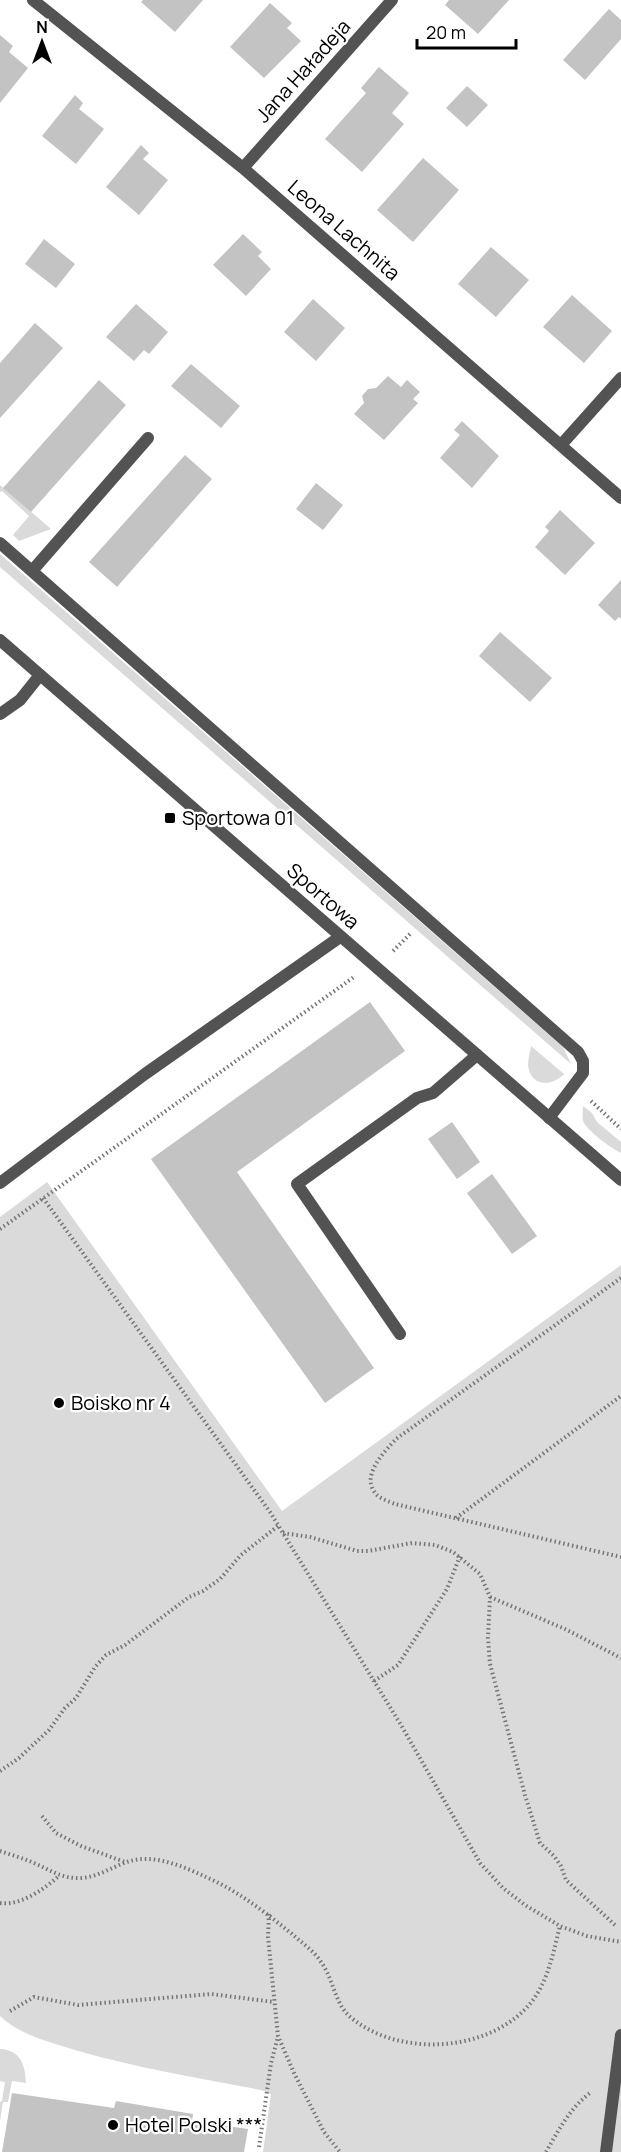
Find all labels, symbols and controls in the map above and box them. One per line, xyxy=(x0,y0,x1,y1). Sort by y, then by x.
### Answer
north arrow xyxy=(12,12,72,72)
scale bar xyxy=(417,12,516,50)
street label: Jana Haładeja xyxy=(249,13,356,128)
text: N xyxy=(36,16,48,38)
text: 20 m xyxy=(426,20,466,44)
street label: Leona Lachnita xyxy=(282,173,406,286)
place label: Sportowa 01 xyxy=(182,804,294,831)
marker: Sportowa 01 xyxy=(163,811,177,825)
street label: Sportowa xyxy=(281,857,365,935)
place label: Boisko nr 4 xyxy=(71,1389,171,1416)
marker: Boisko nr 4 xyxy=(52,1396,66,1410)
place label: Hotel Polski *** xyxy=(125,2111,262,2138)
marker: Hotel Polski *** xyxy=(106,2118,120,2132)

